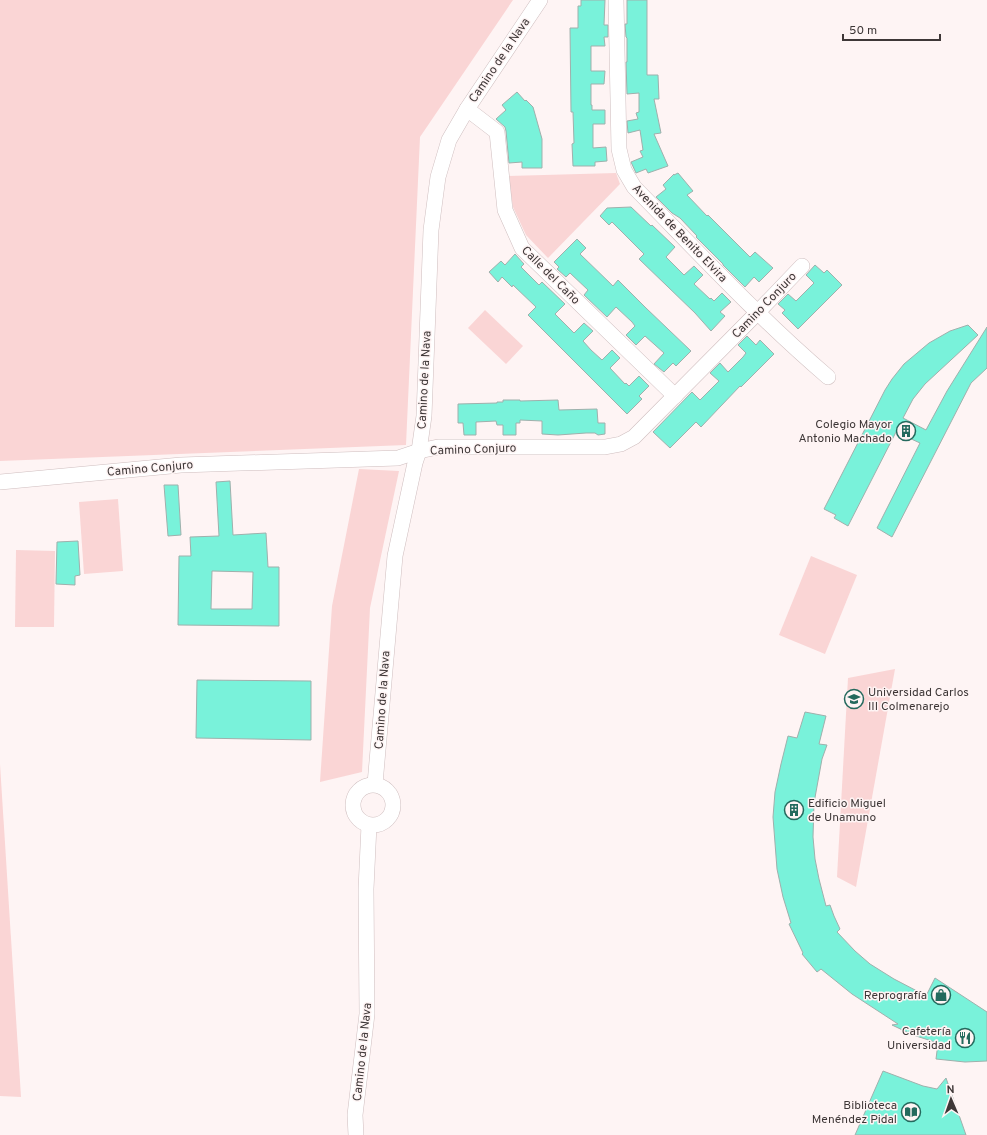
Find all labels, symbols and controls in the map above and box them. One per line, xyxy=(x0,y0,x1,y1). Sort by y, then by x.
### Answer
street label: Camino de la Nava xyxy=(466,15,534,106)
scale bar xyxy=(843,16,940,42)
text: 50 m xyxy=(849,23,877,39)
street label: Avenida de Benito Elvira xyxy=(628,181,730,286)
street label: Calle del Caño xyxy=(518,243,583,309)
street label: Camino Conjuro xyxy=(729,269,801,342)
street label: Camino de la Nava xyxy=(414,330,436,430)
place label: Colegio Mayor Antonio Machado xyxy=(798,417,892,447)
building icon: Colegio Mayor Antonio Machado xyxy=(895,420,917,442)
street label: Camino Conjuro xyxy=(430,440,517,460)
street label: Camino Conjuro xyxy=(106,457,194,481)
street label: Camino de la Nava xyxy=(372,650,394,750)
place label: Universidad Carlos III Colmenarejo xyxy=(868,685,969,715)
school or university icon: Universidad Carlos III Colmenarejo xyxy=(843,688,865,710)
place label: Edificio Miguel de Unamuno xyxy=(808,796,886,826)
building icon: Edificio Miguel de Unamuno xyxy=(783,799,805,821)
shop icon: Reprografía xyxy=(930,984,952,1006)
place label: Reprografía xyxy=(864,988,927,1004)
street label: Camino de la Nava xyxy=(350,1002,376,1102)
place label: Cafetería Universidad xyxy=(887,1024,951,1054)
restaurant icon: Cafetería Universidad xyxy=(954,1027,976,1049)
north arrow xyxy=(931,1079,971,1119)
text: N xyxy=(946,1083,955,1097)
place label: Biblioteca Menéndez Pidal xyxy=(812,1098,897,1128)
library icon: Biblioteca Menéndez Pidal xyxy=(900,1101,922,1123)

